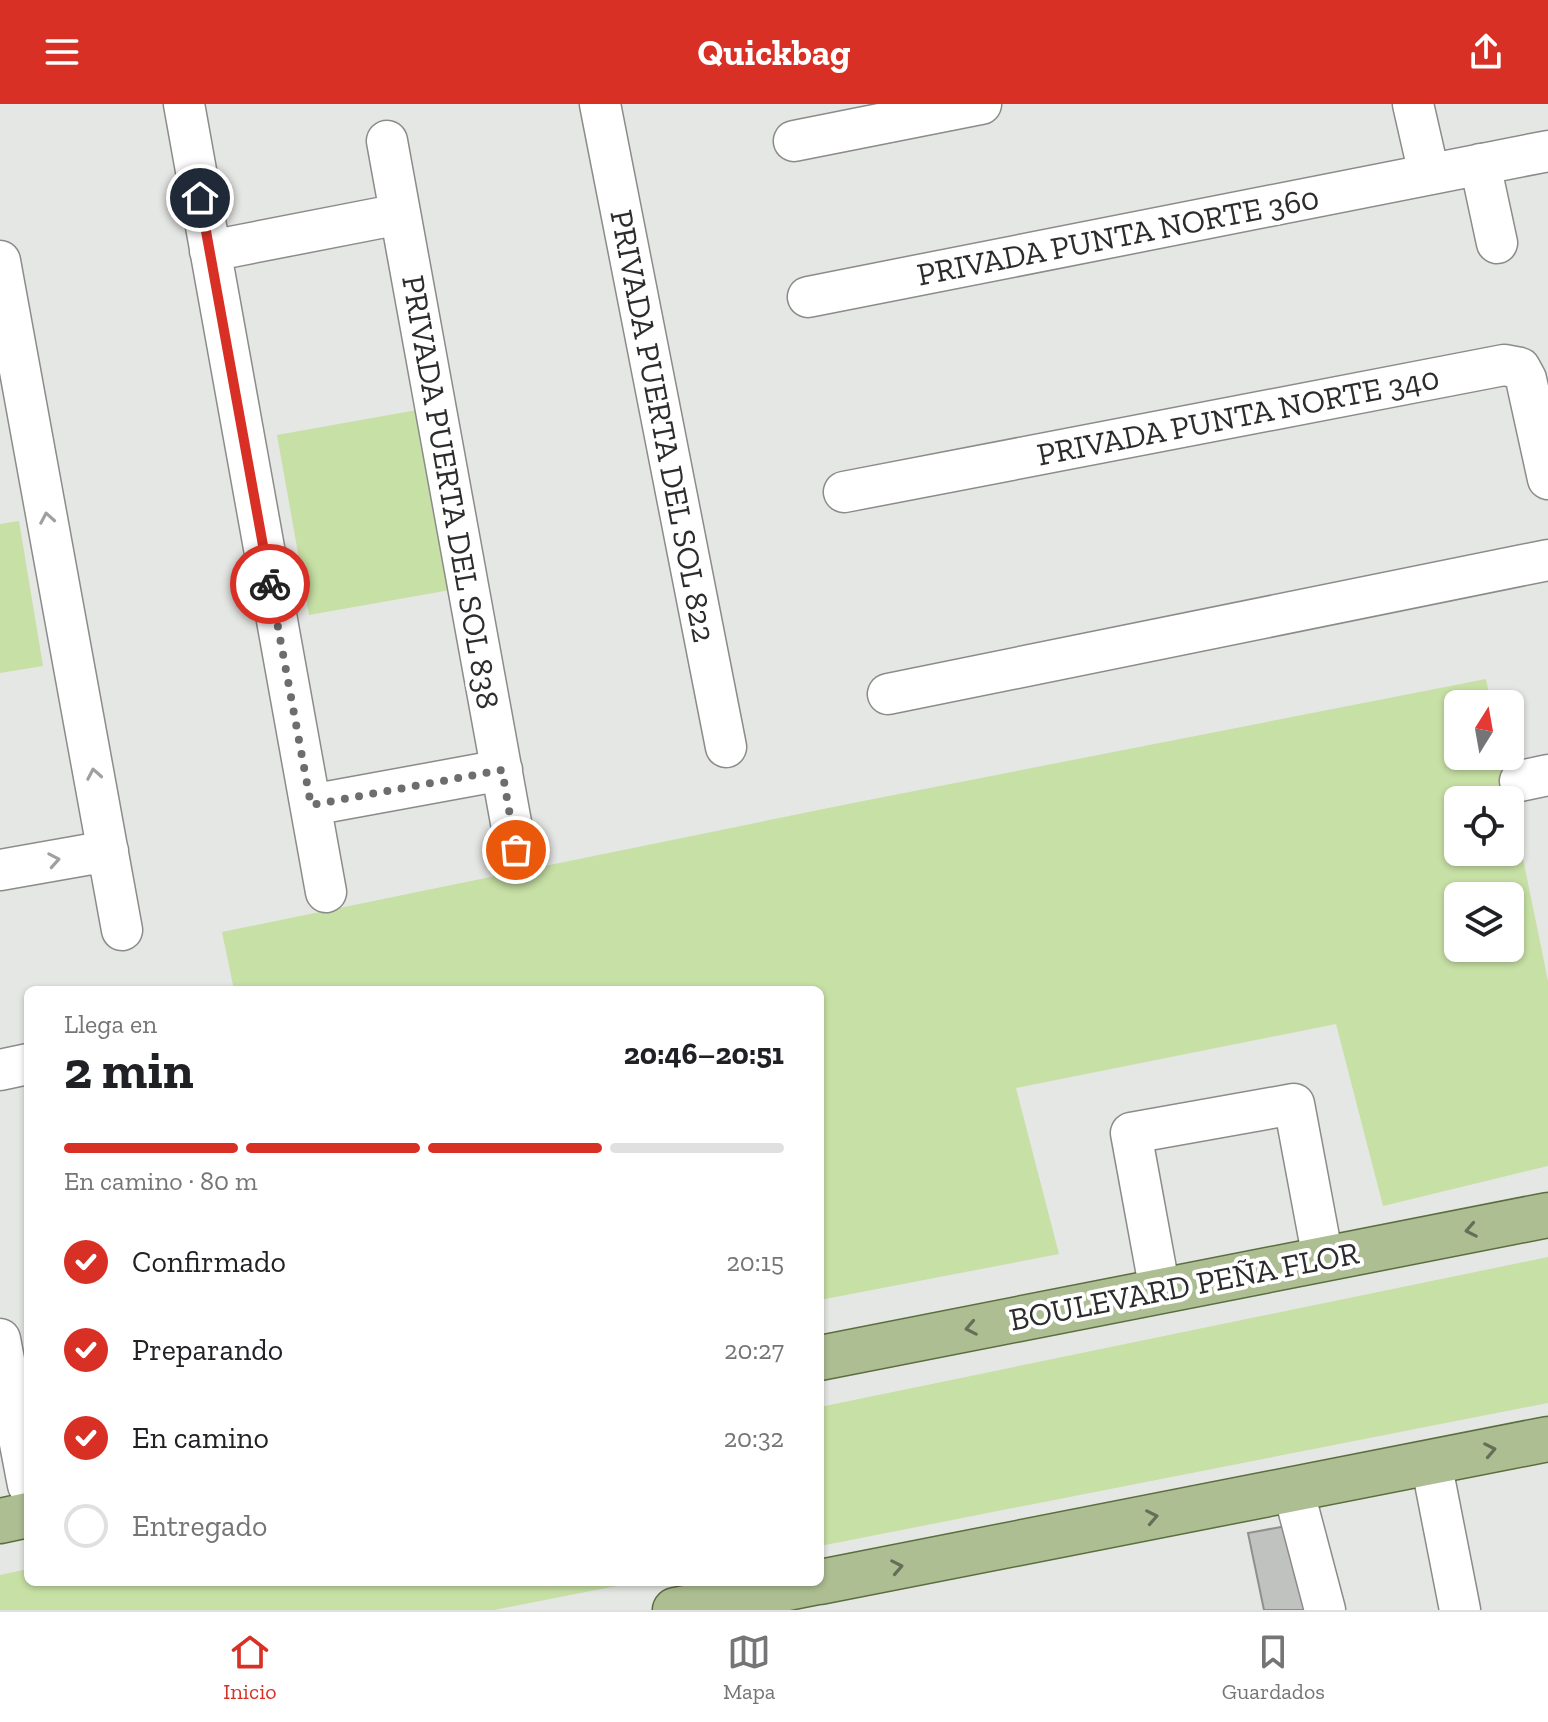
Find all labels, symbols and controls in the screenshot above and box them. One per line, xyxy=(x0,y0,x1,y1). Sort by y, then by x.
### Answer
icon: menu xyxy=(40,30,84,74)
icon: share xyxy=(1464,30,1508,74)
text: Quickbag xyxy=(697,31,851,74)
pin xyxy=(166,164,234,232)
icon: home xyxy=(178,176,222,220)
street label: PRIVADA PUNTA NORTE 360 xyxy=(914,178,1322,294)
street label: PRIVADA PUERTA DEL SOL 822 xyxy=(602,207,724,645)
street label: PRIVADA PUERTA DEL SOL 838 xyxy=(394,272,508,712)
street label: PRIVADA PUNTA NORTE 340 xyxy=(1034,358,1442,474)
one-way arrow xyxy=(39,511,56,525)
courier xyxy=(230,544,310,624)
icon: bike xyxy=(248,562,292,606)
north arrow xyxy=(1444,690,1524,770)
map controls xyxy=(1444,690,1524,962)
one-way arrow xyxy=(86,767,103,781)
button: locate xyxy=(1444,786,1524,866)
pin xyxy=(482,816,550,884)
icon: bag xyxy=(494,828,538,872)
one-way arrow xyxy=(47,853,61,870)
button: layers xyxy=(1444,882,1524,962)
text: Llega en xyxy=(64,1008,157,1040)
text: 20:46–20:51 xyxy=(624,1036,784,1072)
text: 2 min xyxy=(64,1039,194,1101)
text: En camino · 80 m xyxy=(64,1165,257,1197)
one-way arrow xyxy=(1465,1220,1478,1237)
street label: BOULEVARD PEÑA FLOR xyxy=(1006,1233,1362,1339)
icon: check xyxy=(64,1240,108,1284)
text: Confirmado xyxy=(132,1244,286,1280)
text: 20:15 xyxy=(726,1246,784,1278)
one-way arrow xyxy=(965,1319,979,1336)
icon: check xyxy=(64,1328,108,1372)
text: Preparando xyxy=(132,1332,283,1368)
text: 20:27 xyxy=(724,1334,784,1366)
icon: check xyxy=(64,1416,108,1460)
text: En camino xyxy=(132,1420,269,1456)
text: 20:32 xyxy=(724,1422,784,1454)
one-way arrow xyxy=(1483,1443,1496,1460)
text: Entregado xyxy=(132,1508,267,1544)
one-way arrow xyxy=(1145,1509,1158,1526)
one-way arrow xyxy=(890,1559,903,1576)
tab: Inicio xyxy=(223,1630,277,1705)
tab: Mapa xyxy=(723,1630,775,1705)
tab: Guardados xyxy=(1222,1630,1325,1705)

